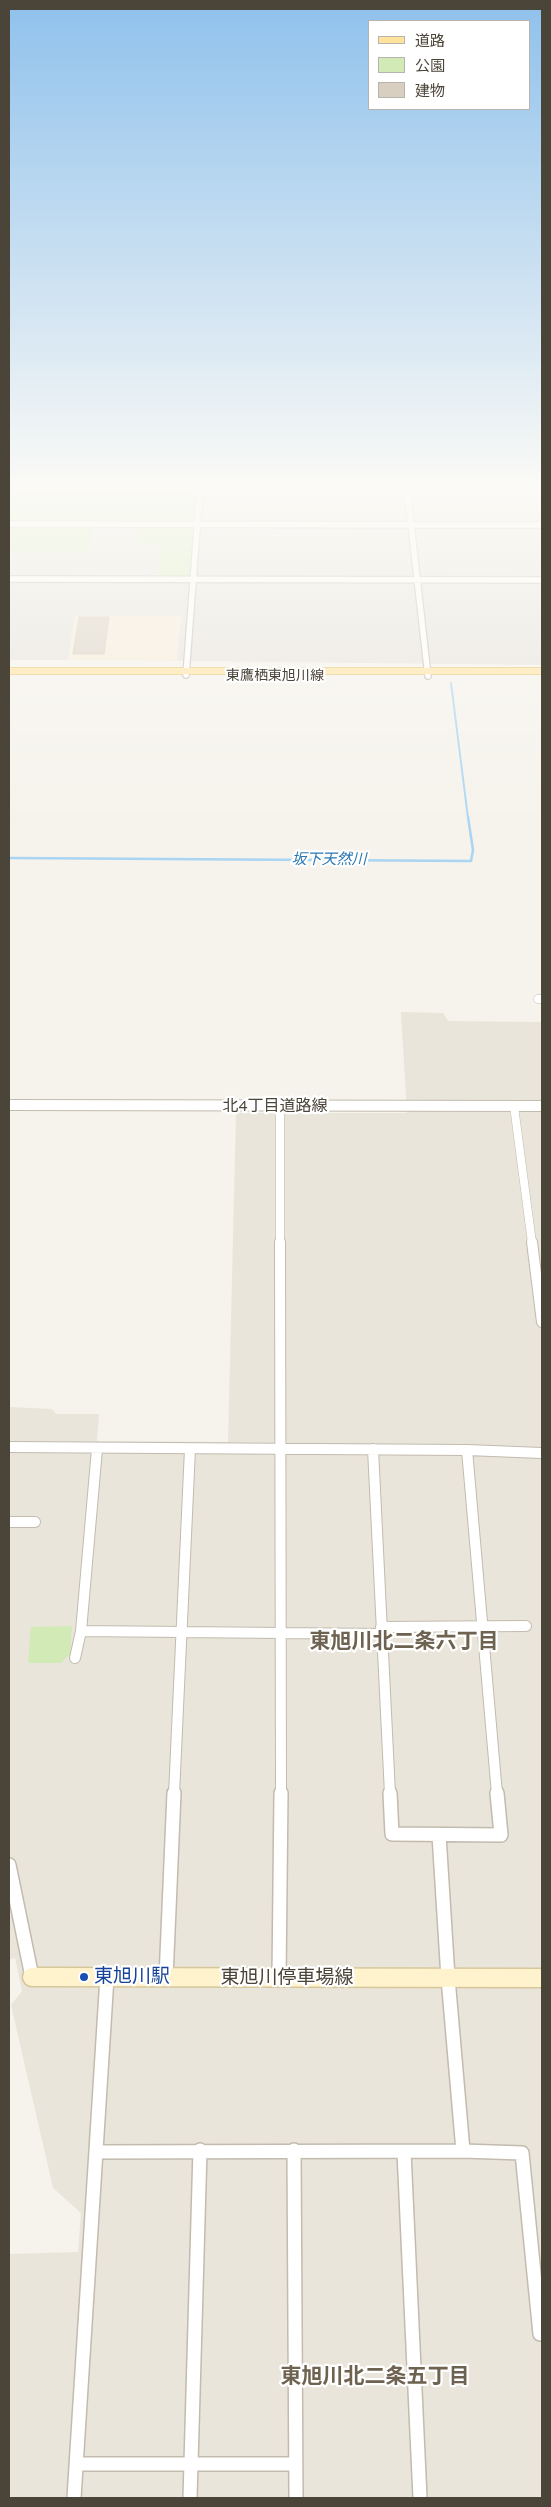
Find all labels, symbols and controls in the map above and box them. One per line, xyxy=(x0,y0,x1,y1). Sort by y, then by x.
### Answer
legend xyxy=(368,20,531,110)
text: 道路 xyxy=(415,32,445,50)
text: 公園 xyxy=(415,57,445,75)
text: 建物 xyxy=(415,82,445,100)
street label: 東鷹栖東旭川線 xyxy=(226,668,324,684)
water label: 坂下天然川 xyxy=(292,851,366,869)
street label: 北4丁目道路線 xyxy=(223,1096,327,1116)
district label: 東旭川北二条六丁目 xyxy=(310,1629,498,1655)
place label: 東旭川駅 xyxy=(94,1966,170,1988)
street label: 東旭川停車場線 xyxy=(221,1967,353,1989)
marker: 東旭川駅 xyxy=(78,1971,90,1983)
district label: 東旭川北二条五丁目 xyxy=(281,2364,469,2390)

